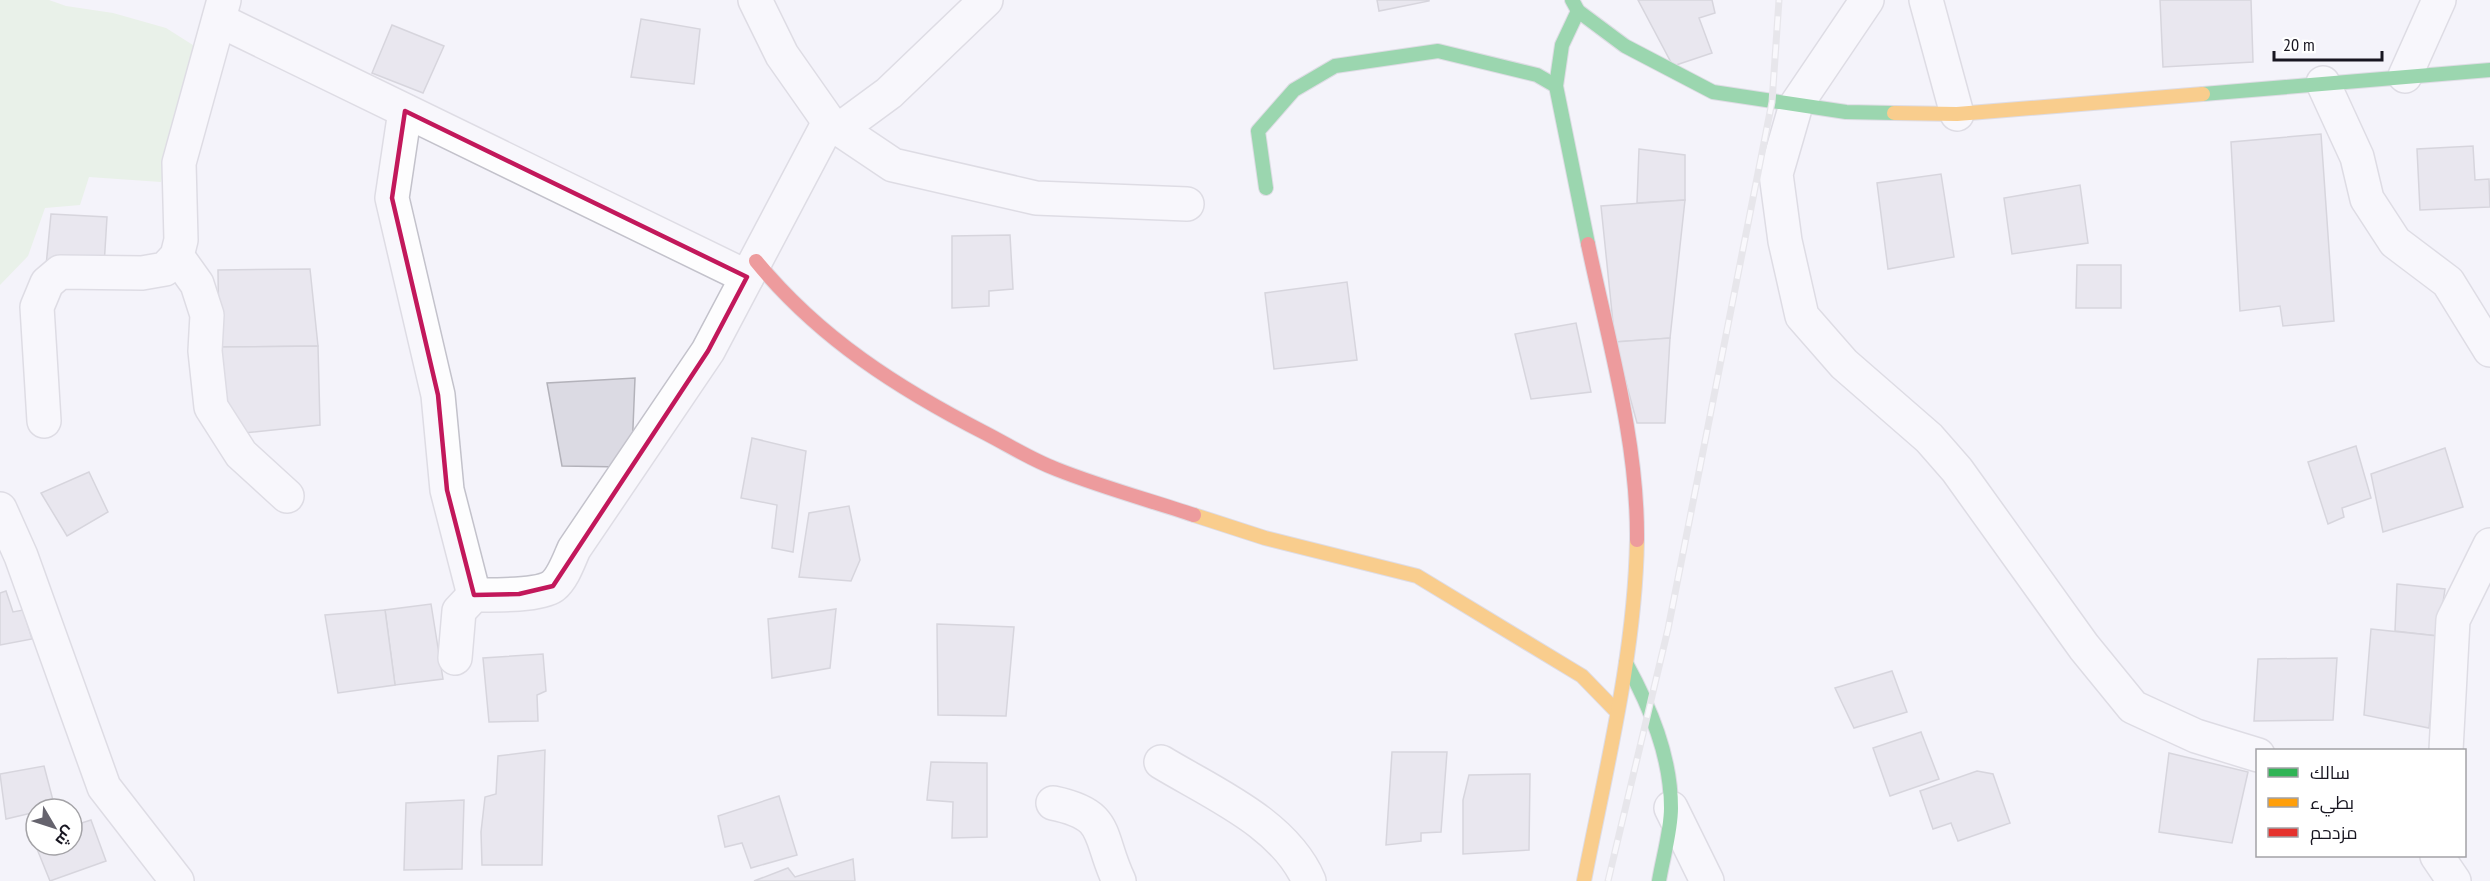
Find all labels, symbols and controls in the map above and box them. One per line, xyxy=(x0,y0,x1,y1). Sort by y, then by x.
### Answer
scale bar xyxy=(2274,24,2382,62)
text: 20 m xyxy=(2283,33,2315,56)
legend xyxy=(2256,749,2466,857)
text: سالك xyxy=(2310,761,2350,784)
text: بطيء xyxy=(2310,791,2354,817)
north arrow xyxy=(24,797,84,857)
text: مزدحم xyxy=(2310,821,2358,845)
text: ش xyxy=(51,822,80,851)

